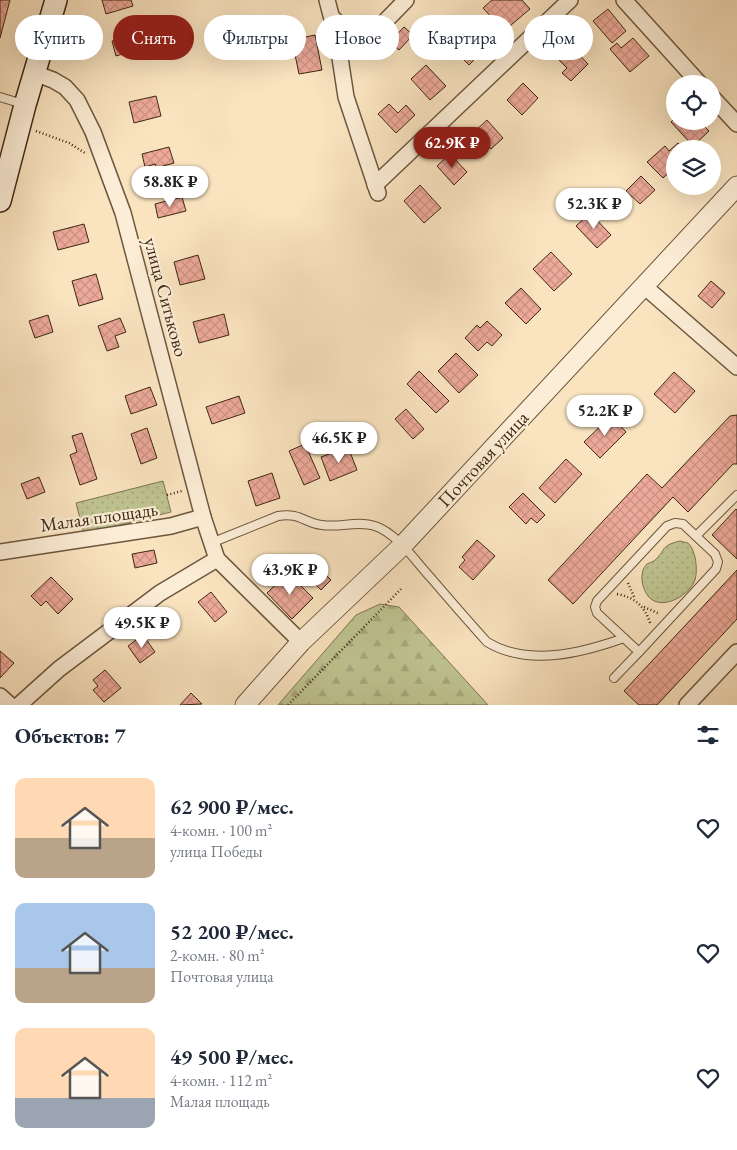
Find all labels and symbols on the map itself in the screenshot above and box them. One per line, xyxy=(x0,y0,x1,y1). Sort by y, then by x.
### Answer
pin: 62.9K ₽ xyxy=(406,126,498,169)
pin: 58.8K ₽ xyxy=(124,166,216,208)
pin: 52.3K ₽ xyxy=(548,188,640,230)
street label: улица Ситьково xyxy=(138,235,194,359)
pin: 52.2K ₽ xyxy=(559,394,651,437)
street label: Почтовая улица xyxy=(432,405,534,513)
pin: 46.5K ₽ xyxy=(293,422,385,464)
street label: Малая площадь xyxy=(39,496,160,538)
pin: 43.9K ₽ xyxy=(244,554,336,596)
pin: 49.5K ₽ xyxy=(96,606,188,649)

